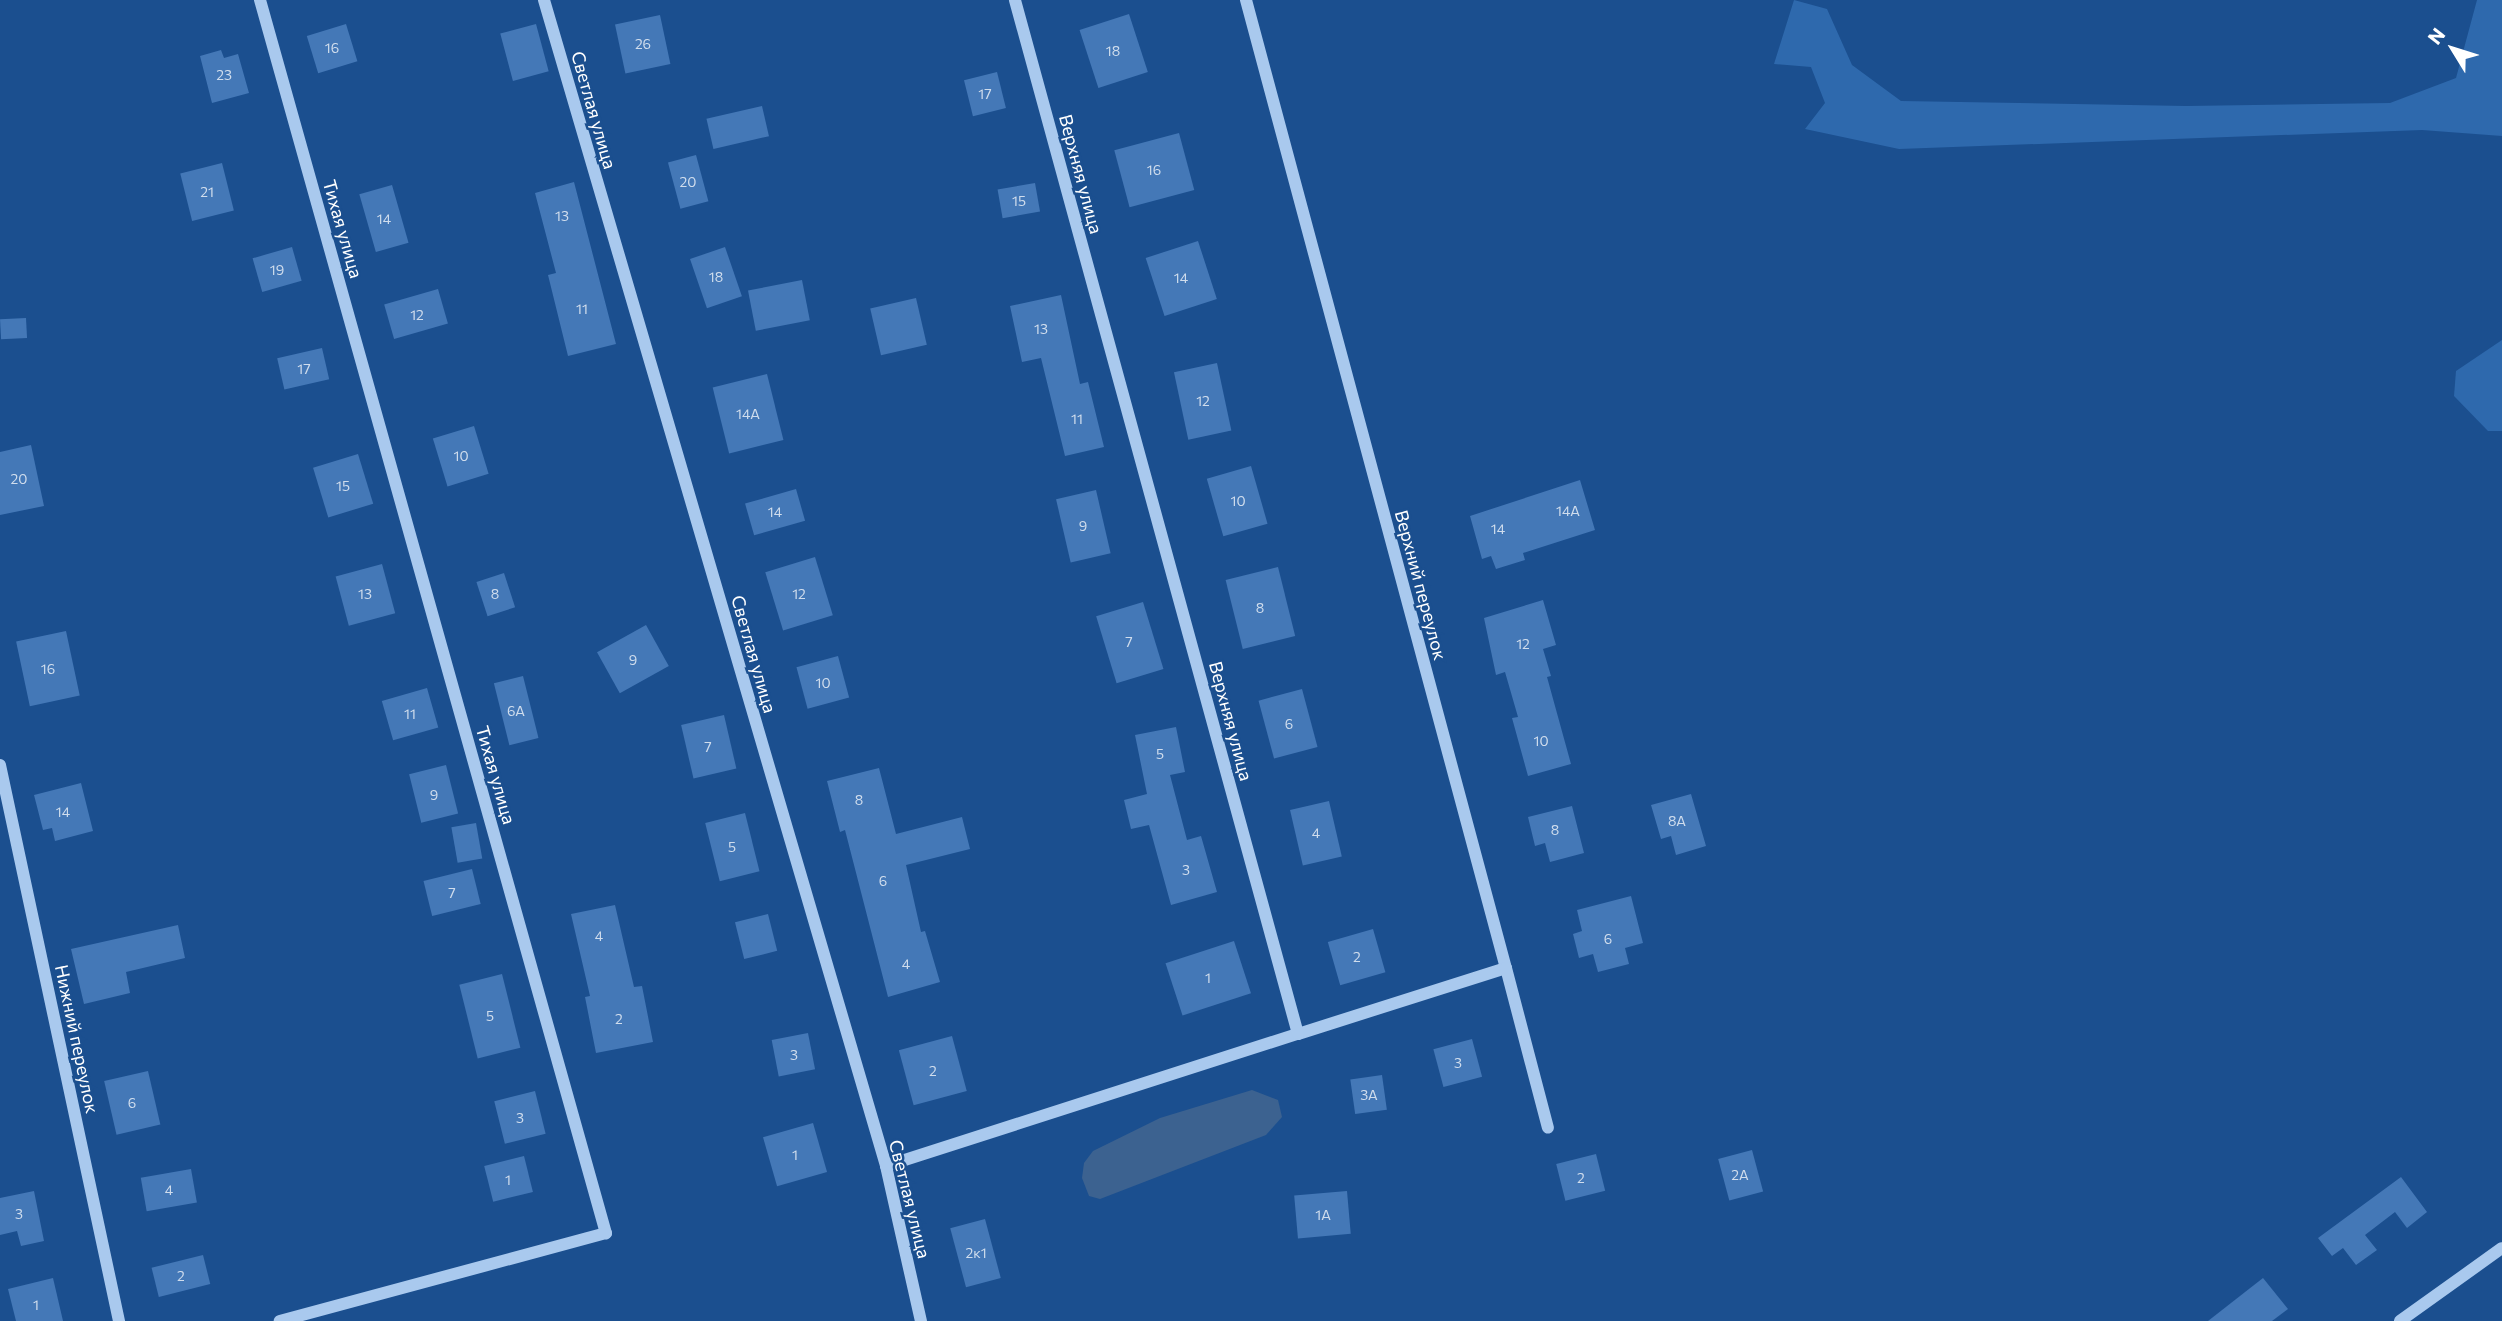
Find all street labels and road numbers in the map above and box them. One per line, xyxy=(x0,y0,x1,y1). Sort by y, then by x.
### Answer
street label: Светлая улица xyxy=(567,49,621,171)
street label: Верхняя улица xyxy=(1055,112,1107,236)
street label: Тихая улица xyxy=(319,177,367,281)
street label: Верхний переулок xyxy=(1391,508,1451,662)
street label: Светлая улица xyxy=(727,593,781,715)
street label: Верхняя улица xyxy=(1205,659,1257,783)
street label: Тихая улица xyxy=(472,723,520,827)
street label: Нижний переулок xyxy=(51,963,103,1115)
street label: Светлая улица xyxy=(885,1138,935,1260)

